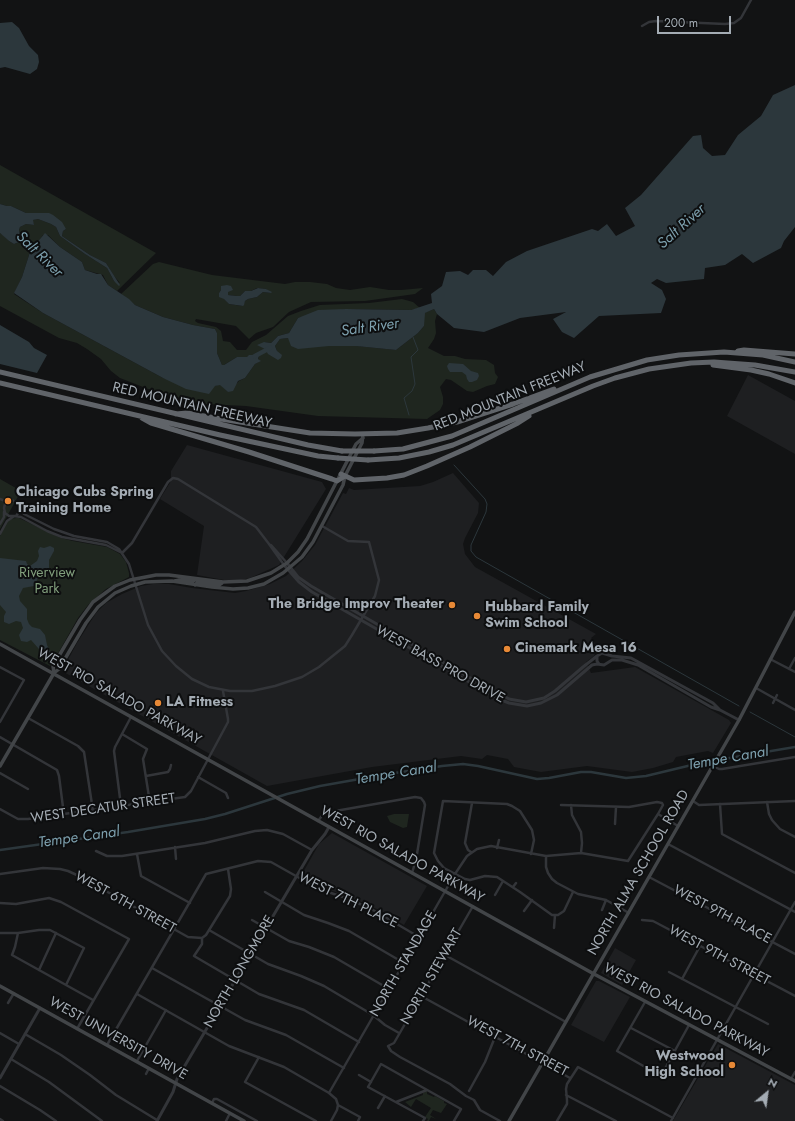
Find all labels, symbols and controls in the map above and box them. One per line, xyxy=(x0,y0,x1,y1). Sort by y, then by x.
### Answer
scale bar xyxy=(659,8,733,34)
text: 200 m xyxy=(664,14,698,32)
water label: Salt River xyxy=(654,201,710,253)
water label: Salt River xyxy=(12,228,66,282)
water label: Salt River xyxy=(340,315,400,341)
street label: RED MOUNTAIN FREEWAY xyxy=(431,359,589,435)
street label: RED MOUNTAIN FREEWAY xyxy=(111,379,273,433)
place label: Chicago Cubs Spring Training Home xyxy=(16,485,154,518)
marker: Chicago Cubs Spring Training Home xyxy=(3,496,13,506)
park label: Riverview Park xyxy=(19,566,75,598)
place label: The Bridge Improv Theater xyxy=(268,597,444,613)
marker: The Bridge Improv Theater xyxy=(447,600,457,610)
place label: Hubbard Family Swim School xyxy=(485,600,589,632)
marker: Hubbard Family Swim School xyxy=(472,611,482,621)
street label: WEST BASS PRO DRIVE xyxy=(373,623,507,707)
place label: Cinemark Mesa 16 xyxy=(515,641,637,657)
marker: Cinemark Mesa 16 xyxy=(502,644,512,654)
street label: WEST RIO SALADO PARKWAY xyxy=(34,645,204,749)
place label: LA Fitness xyxy=(166,695,233,711)
marker: LA Fitness xyxy=(153,698,163,708)
water label: Tempe Canal xyxy=(686,743,770,775)
water label: Tempe Canal xyxy=(354,759,438,789)
street label: NORTH ALMA SCHOOL ROAD xyxy=(585,787,693,959)
street label: WEST DECATUR STREET xyxy=(30,791,176,827)
street label: WEST RIO SALADO PARKWAY xyxy=(317,803,487,907)
water label: Tempe Canal xyxy=(37,823,121,853)
street label: WEST 6TH STREET xyxy=(72,868,178,938)
street label: WEST 7TH PLACE xyxy=(295,870,401,932)
street label: WEST 9TH PLACE xyxy=(670,882,774,948)
street label: NORTH STANDAGE xyxy=(367,908,441,1020)
street label: NORTH LONGMORE xyxy=(201,913,279,1031)
street label: WEST 9TH STREET xyxy=(666,922,772,990)
street label: NORTH STEWART xyxy=(398,926,466,1028)
street label: WEST RIO SALADO PARKWAY xyxy=(600,960,772,1062)
street label: WEST UNIVERSITY DRIVE xyxy=(46,994,190,1084)
street label: WEST 7TH STREET xyxy=(463,1013,571,1081)
place label: Westwood High School xyxy=(644,1049,724,1082)
marker: Westwood High School xyxy=(727,1060,737,1070)
north arrow xyxy=(747,1073,787,1113)
text: N xyxy=(765,1073,781,1092)

